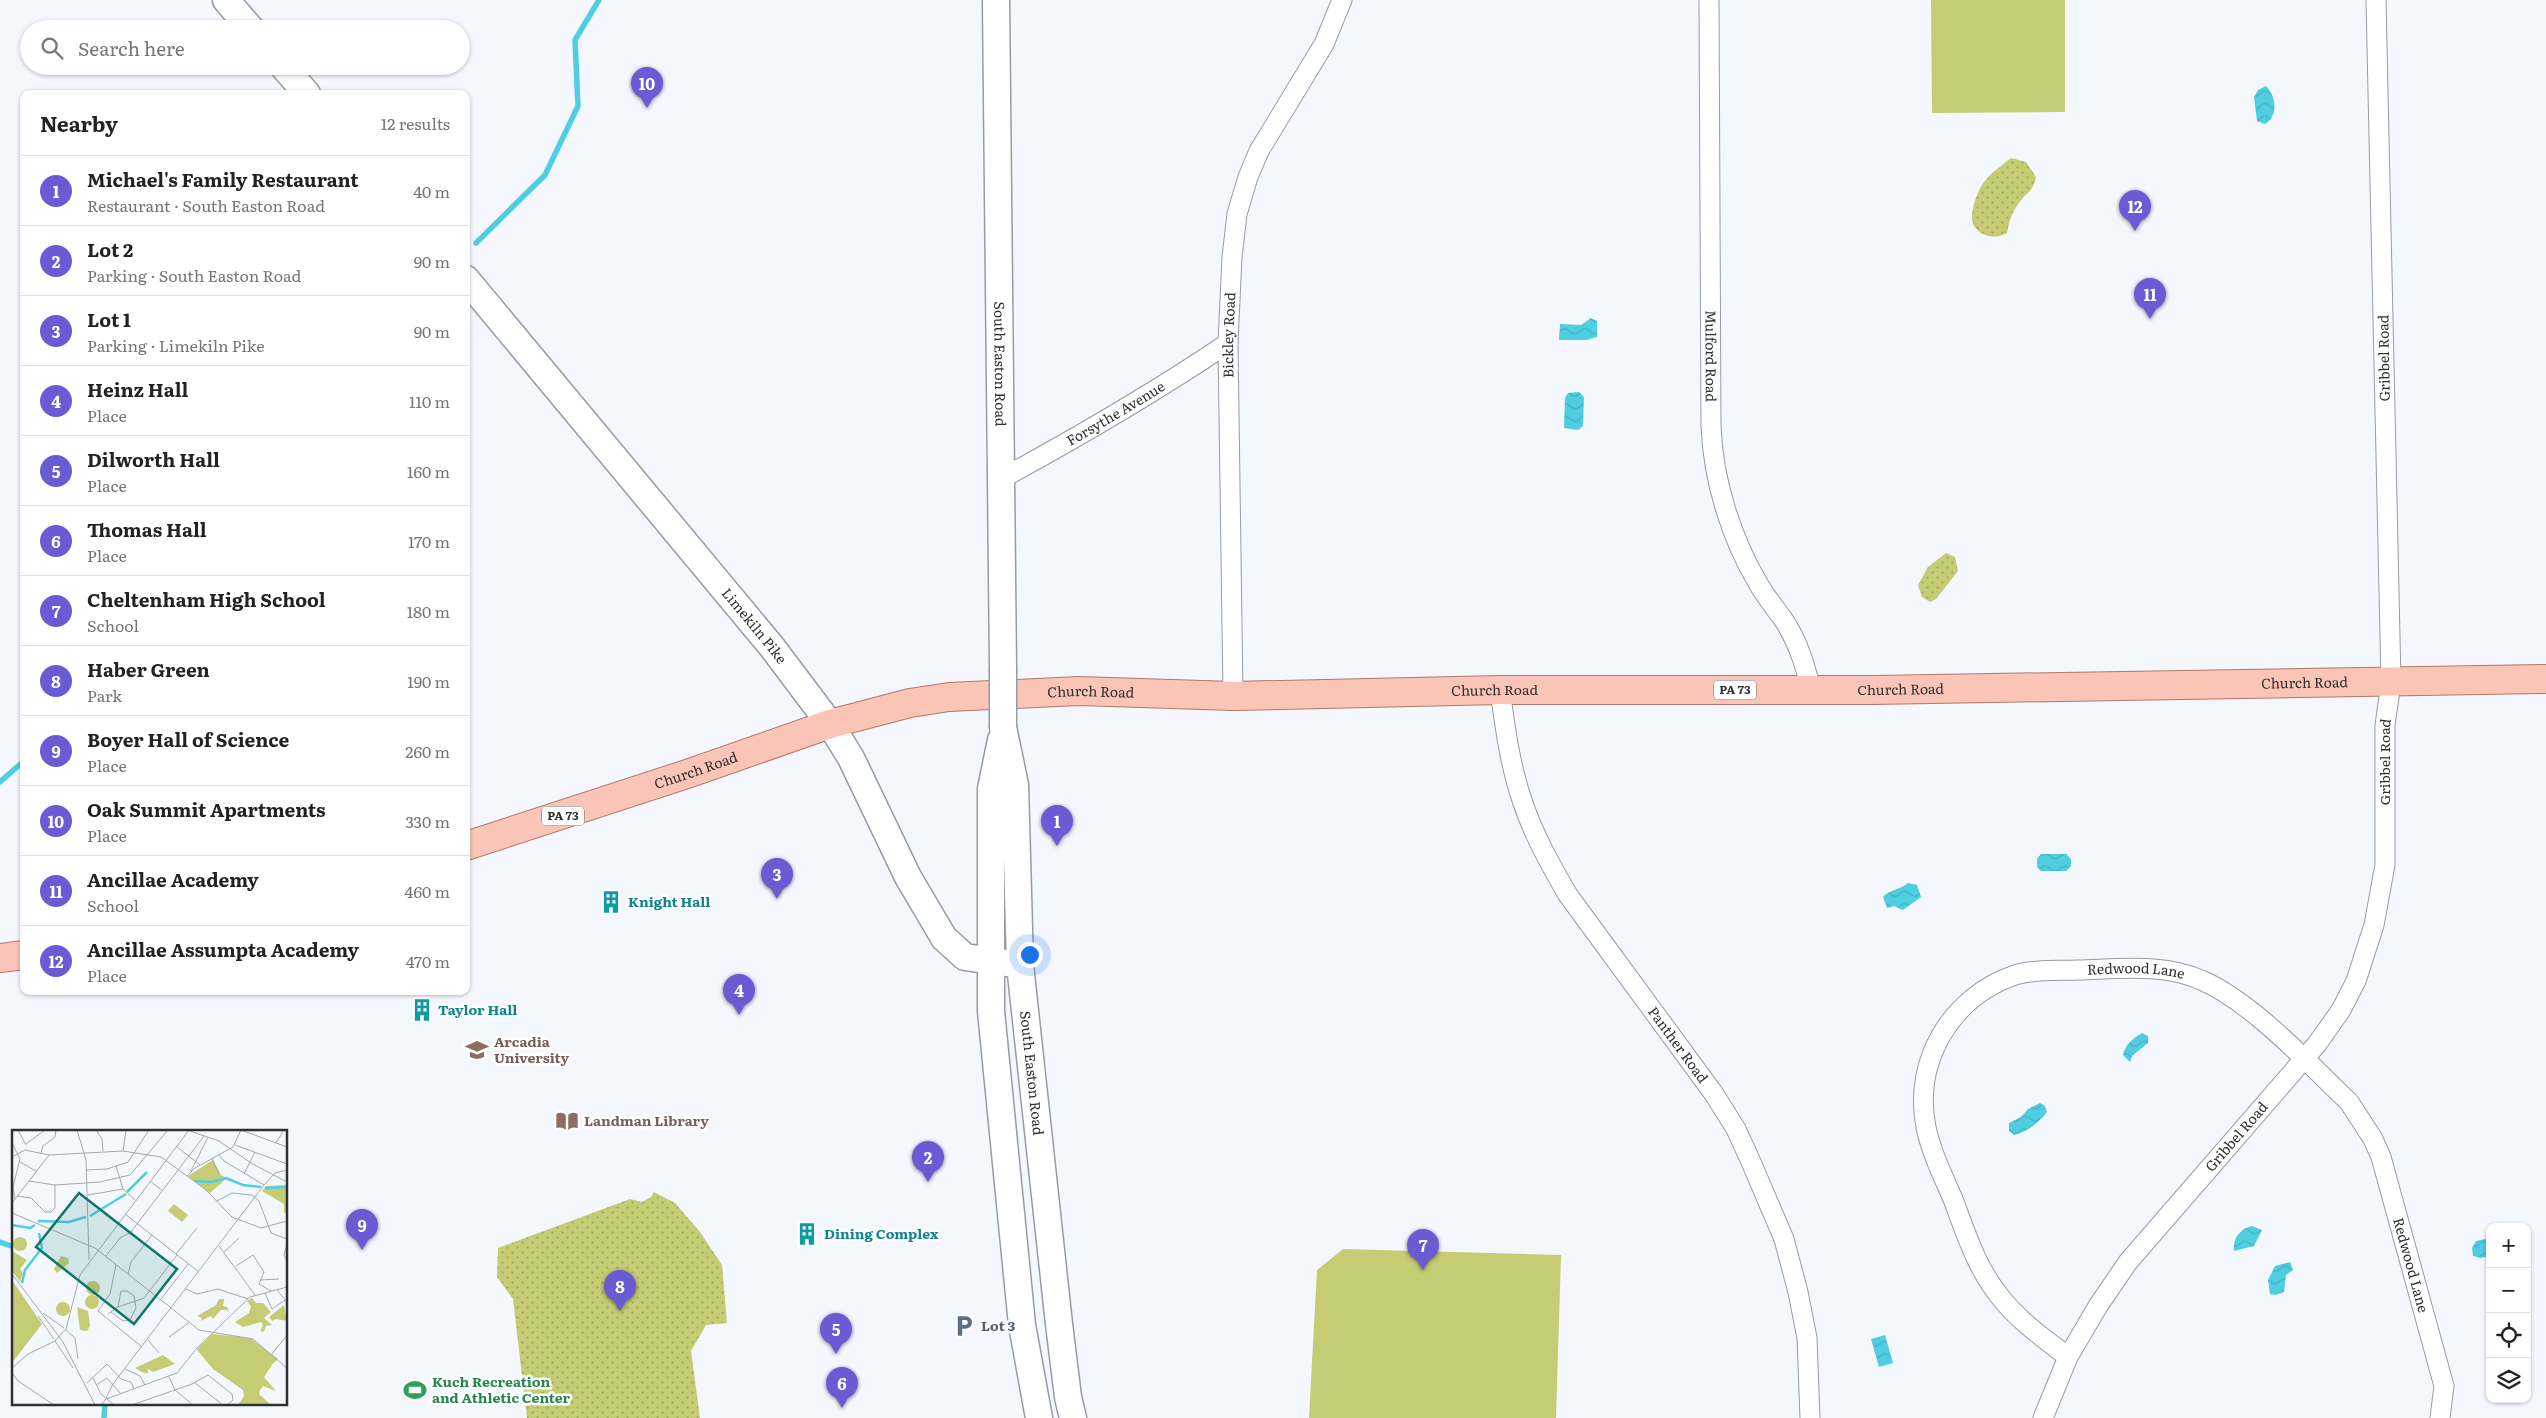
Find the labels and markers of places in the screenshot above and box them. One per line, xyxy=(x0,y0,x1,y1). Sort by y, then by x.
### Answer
pin: 10 xyxy=(631,67,663,108)
pin: 12 xyxy=(2119,190,2151,231)
pin: 11 xyxy=(2134,278,2166,319)
pin: 1 xyxy=(1041,805,1073,846)
pin: 3 xyxy=(761,858,793,899)
building icon: Knight Hall xyxy=(598,889,624,915)
place label: Knight Hall xyxy=(628,891,710,911)
pin: 4 xyxy=(723,974,755,1015)
building icon: Taylor Hall xyxy=(409,997,435,1023)
place label: Taylor Hall xyxy=(438,999,517,1019)
place label: Arcadia University xyxy=(494,1031,570,1067)
school or university icon: Arcadia University xyxy=(464,1037,490,1063)
library icon: Landman Library xyxy=(554,1108,580,1134)
place label: Landman Library xyxy=(584,1110,709,1130)
pin: 2 xyxy=(912,1141,944,1182)
pin: 9 xyxy=(346,1209,378,1250)
building icon: Dining Complex xyxy=(794,1221,820,1247)
place label: Dining Complex xyxy=(824,1223,939,1243)
pin: 7 xyxy=(1407,1229,1439,1270)
pin: 8 xyxy=(604,1270,636,1311)
pin: 5 xyxy=(820,1313,852,1354)
parking icon: Lot 3 xyxy=(951,1313,977,1339)
place label: Lot 3 xyxy=(981,1315,1016,1335)
pin: 6 xyxy=(826,1367,858,1408)
place label: Kuch Recreation and Athletic Center xyxy=(432,1371,571,1407)
sports icon: Kuch Recreation and Athletic Center xyxy=(402,1377,428,1403)

